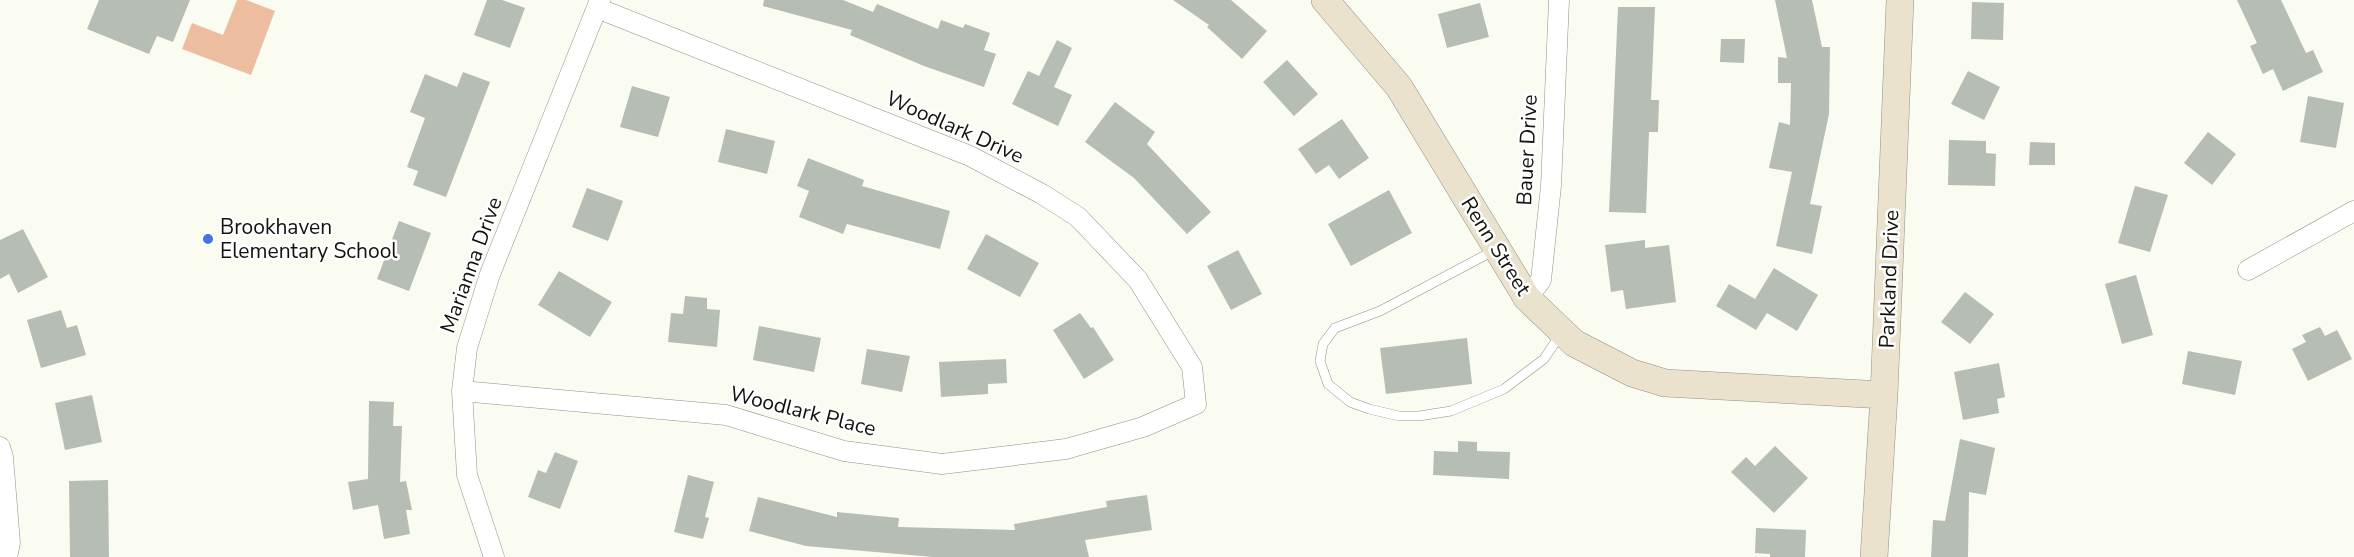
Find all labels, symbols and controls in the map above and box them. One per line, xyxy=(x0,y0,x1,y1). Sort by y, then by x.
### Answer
street label: Woodlark Drive xyxy=(882,84,1028,170)
street label: Bauer Drive xyxy=(1510,94,1544,206)
street label: Renn Street xyxy=(1455,191,1538,301)
street label: Marianna Drive xyxy=(433,193,509,337)
street label: Parkland Drive xyxy=(1873,209,1905,349)
place label: Brookhaven Elementary School xyxy=(220,213,398,265)
marker: Brookhaven Elementary School xyxy=(201,232,215,246)
street label: Woodlark Place xyxy=(727,379,879,443)

